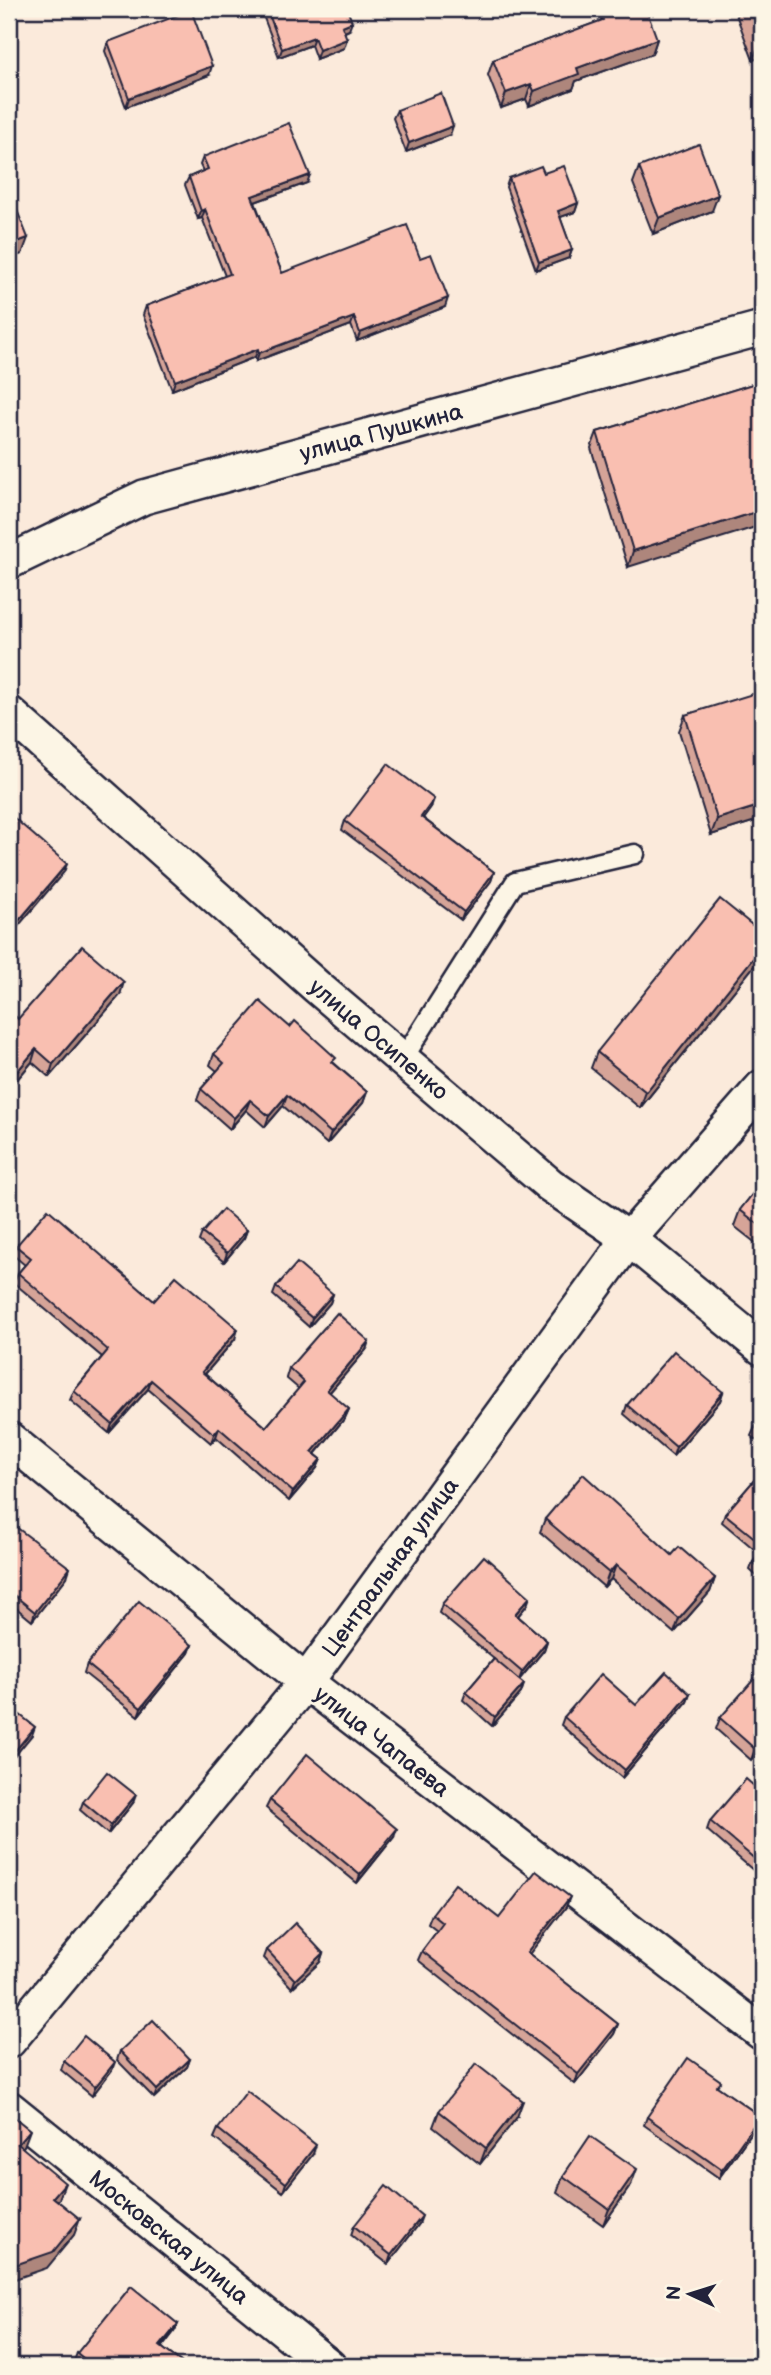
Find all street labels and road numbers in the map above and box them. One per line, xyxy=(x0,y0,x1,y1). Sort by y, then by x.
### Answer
street label: улица Пушкина xyxy=(297,398,466,468)
street label: улица Осипенко xyxy=(303,973,454,1106)
street label: Центральная улица xyxy=(316,1472,465,1663)
street label: улица Чапаева xyxy=(308,1680,455,1804)
street label: Московская улица xyxy=(83,2165,254,2311)

